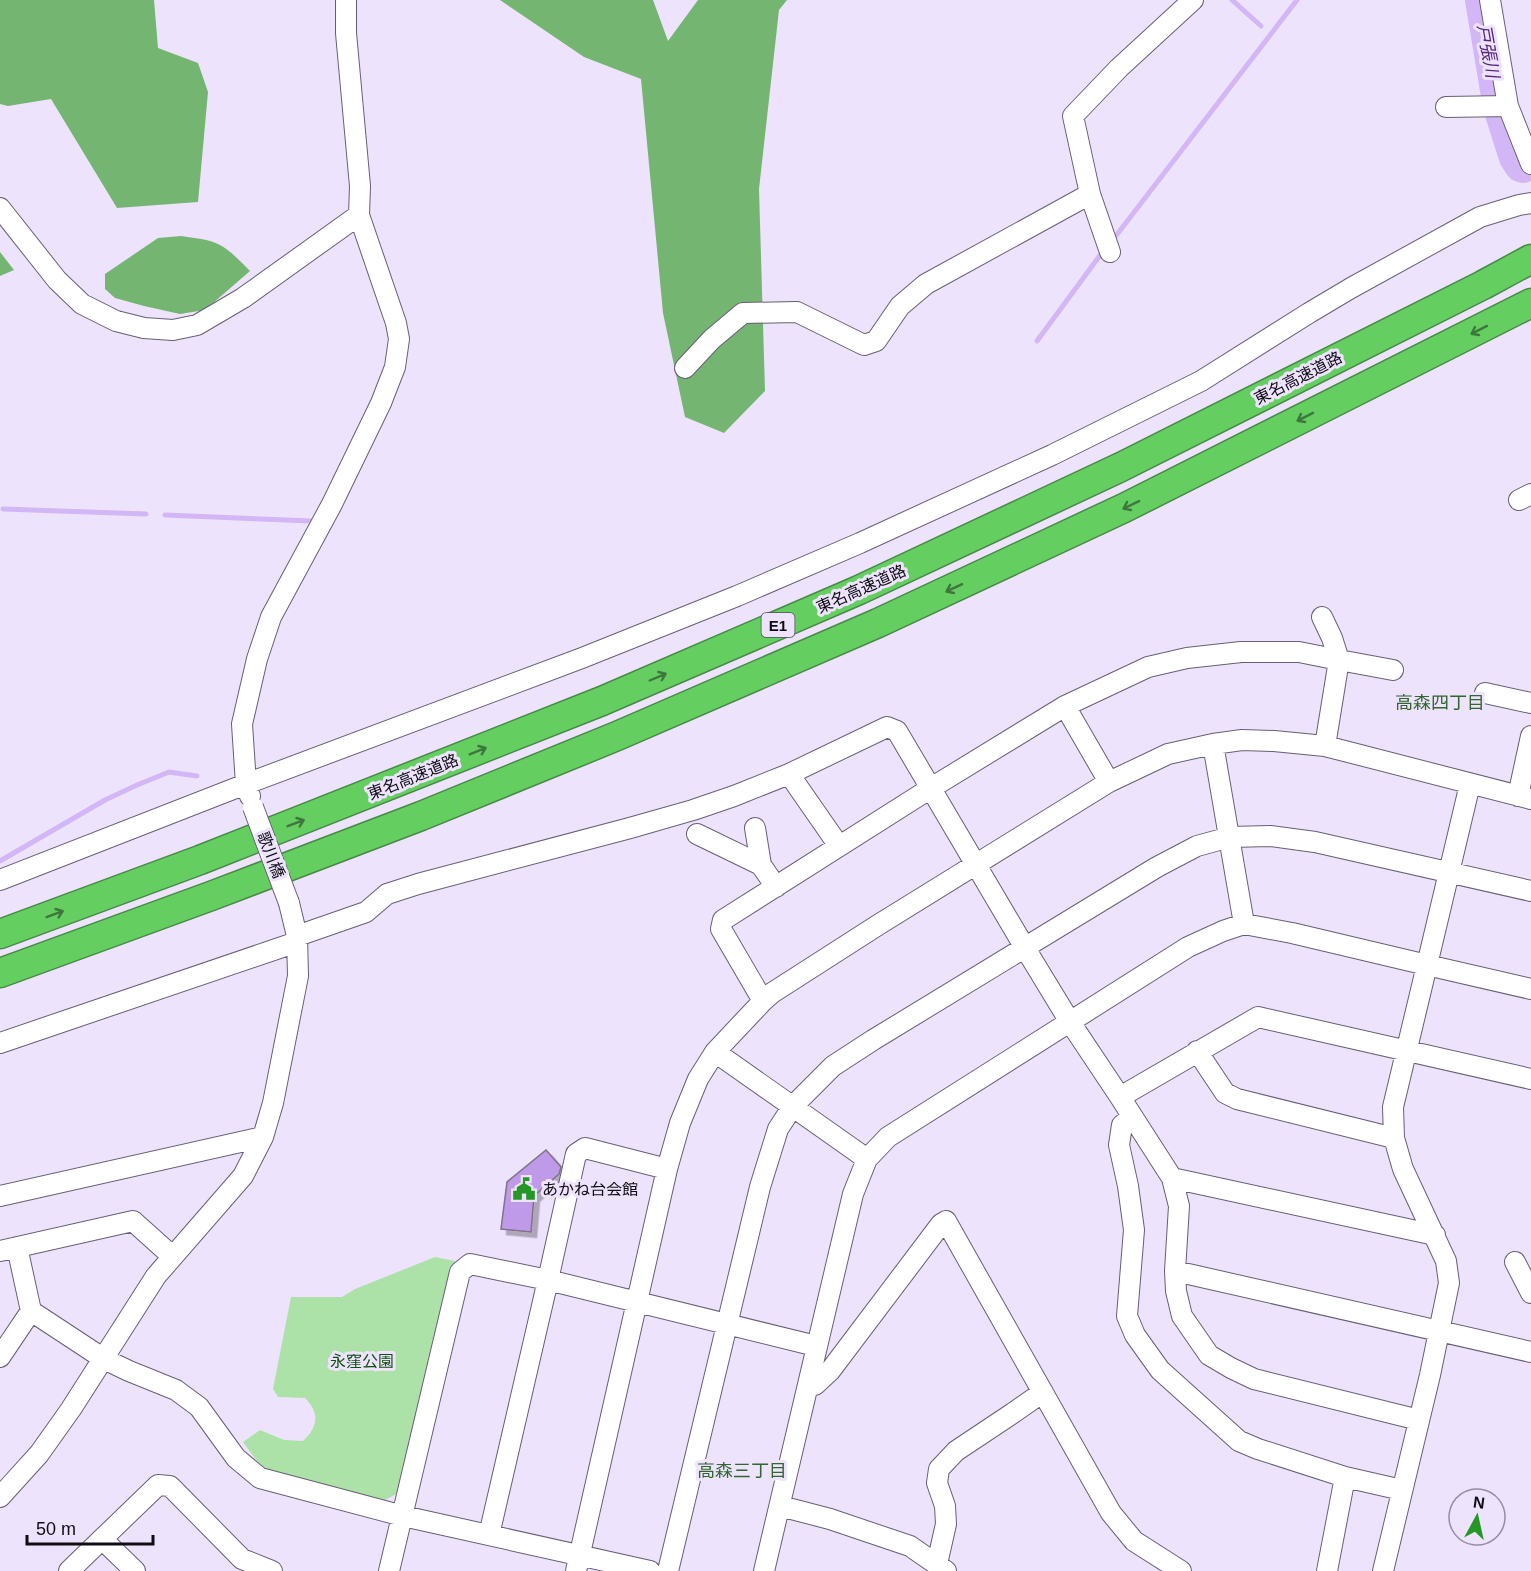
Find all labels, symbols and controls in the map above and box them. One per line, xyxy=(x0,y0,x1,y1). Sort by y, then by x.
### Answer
water label: 戸張川 xyxy=(1473,23,1503,81)
one-way arrow xyxy=(1471,324,1488,336)
street label: 東名高速道路 xyxy=(1251,349,1345,407)
one-way arrow xyxy=(1296,412,1314,424)
one-way arrow xyxy=(1122,499,1140,511)
street label: 東名高速道路 xyxy=(814,562,908,616)
one-way arrow xyxy=(945,582,963,594)
road number: E1 xyxy=(762,613,794,637)
one-way arrow xyxy=(649,671,667,682)
district label: 高森四丁目 xyxy=(1395,693,1485,713)
one-way arrow xyxy=(468,745,486,756)
street label: 東名高速道路 xyxy=(365,751,461,803)
one-way arrow xyxy=(287,817,305,828)
street label: 歌川橋 xyxy=(254,830,288,880)
one-way arrow xyxy=(45,908,64,919)
public building icon: あかね台会館 xyxy=(511,1176,537,1202)
place label: あかね台会館 xyxy=(542,1181,638,1198)
park label: 永窪公園 xyxy=(330,1353,394,1370)
district label: 高森三丁目 xyxy=(697,1461,787,1481)
north arrow xyxy=(1447,1487,1507,1547)
text: N xyxy=(1472,1493,1486,1512)
scale bar xyxy=(27,1508,153,1546)
text: 50 m xyxy=(36,1519,76,1539)

